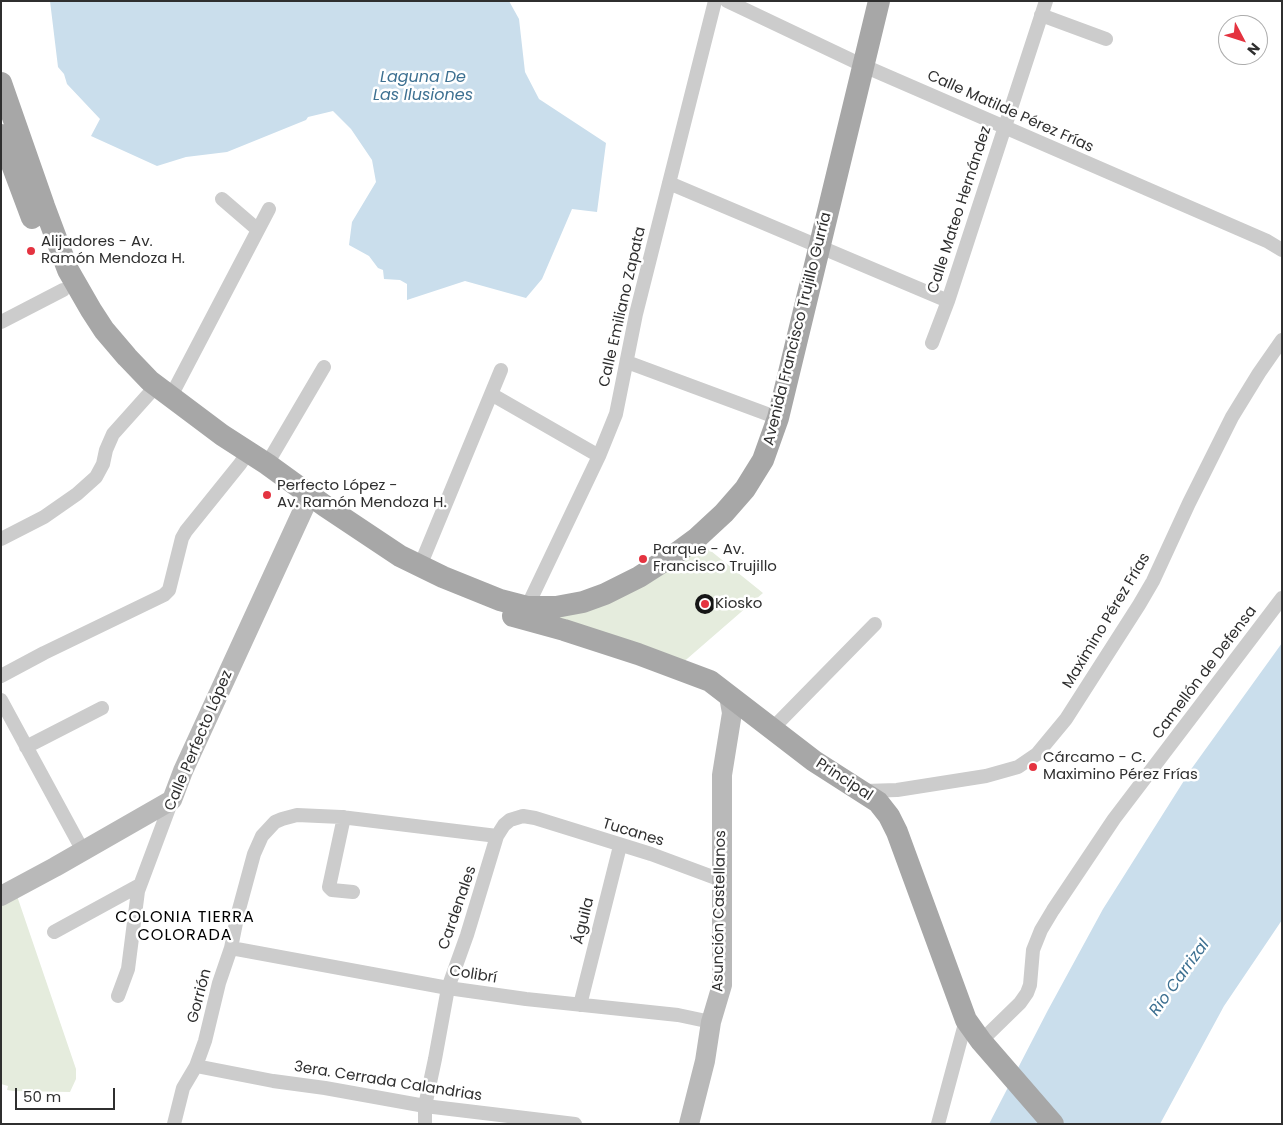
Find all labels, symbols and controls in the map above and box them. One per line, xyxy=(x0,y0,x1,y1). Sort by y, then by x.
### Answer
north arrow xyxy=(1218,15,1268,65)
text: N xyxy=(1243,39,1265,59)
street label: Calle Matilde Pérez Frías xyxy=(924,67,1096,157)
water label: Laguna De Las Ilusiones xyxy=(373,68,473,106)
street label: Calle Mateo Hernández xyxy=(924,124,996,296)
street label: Avenida Francisco Trujillo Gurría xyxy=(760,211,836,447)
street label: Calle Emiliano Zapata xyxy=(596,225,650,389)
place label: Alijadores - Av. Ramón Mendoza H. xyxy=(41,233,185,268)
marker: Alijadores - Av. Ramón Mendoza H. xyxy=(25,245,37,257)
place label: Perfecto López - Av. Ramón Mendoza H. xyxy=(277,477,447,512)
marker: Perfecto López - Av. Ramón Mendoza H. xyxy=(261,489,273,501)
place label: Parque - Av. Francisco Trujillo xyxy=(653,541,777,576)
street label: Maximino Pérez Frías xyxy=(1059,550,1155,692)
marker: Parque - Av. Francisco Trujillo xyxy=(637,553,649,565)
place label: Kiosko xyxy=(715,595,762,613)
marker: Kiosko xyxy=(699,598,711,610)
street label: Camellón de Defensa xyxy=(1149,603,1261,743)
street label: Calle Perfecto López xyxy=(161,668,237,814)
place label: Cárcamo - C. Maximino Pérez Frías xyxy=(1043,749,1198,784)
street label: Principal xyxy=(812,755,876,805)
marker: Cárcamo - C. Maximino Pérez Frías xyxy=(1027,761,1039,773)
street label: Tucanes xyxy=(600,815,666,851)
street label: Asunción Castellanos xyxy=(710,830,730,992)
street label: Cardenales xyxy=(435,864,481,952)
street label: Águila xyxy=(570,896,598,946)
district label: COLONIA TIERRA COLORADA xyxy=(113,908,257,946)
water label: Rio Carrizal xyxy=(1146,936,1214,1020)
street label: Colibrí xyxy=(448,962,498,988)
street label: Gorrión xyxy=(184,967,216,1025)
street label: 3era. Cerrada Calandrias xyxy=(293,1058,483,1106)
scale bar xyxy=(18,1078,118,1110)
text: 50 m xyxy=(23,1086,61,1107)

